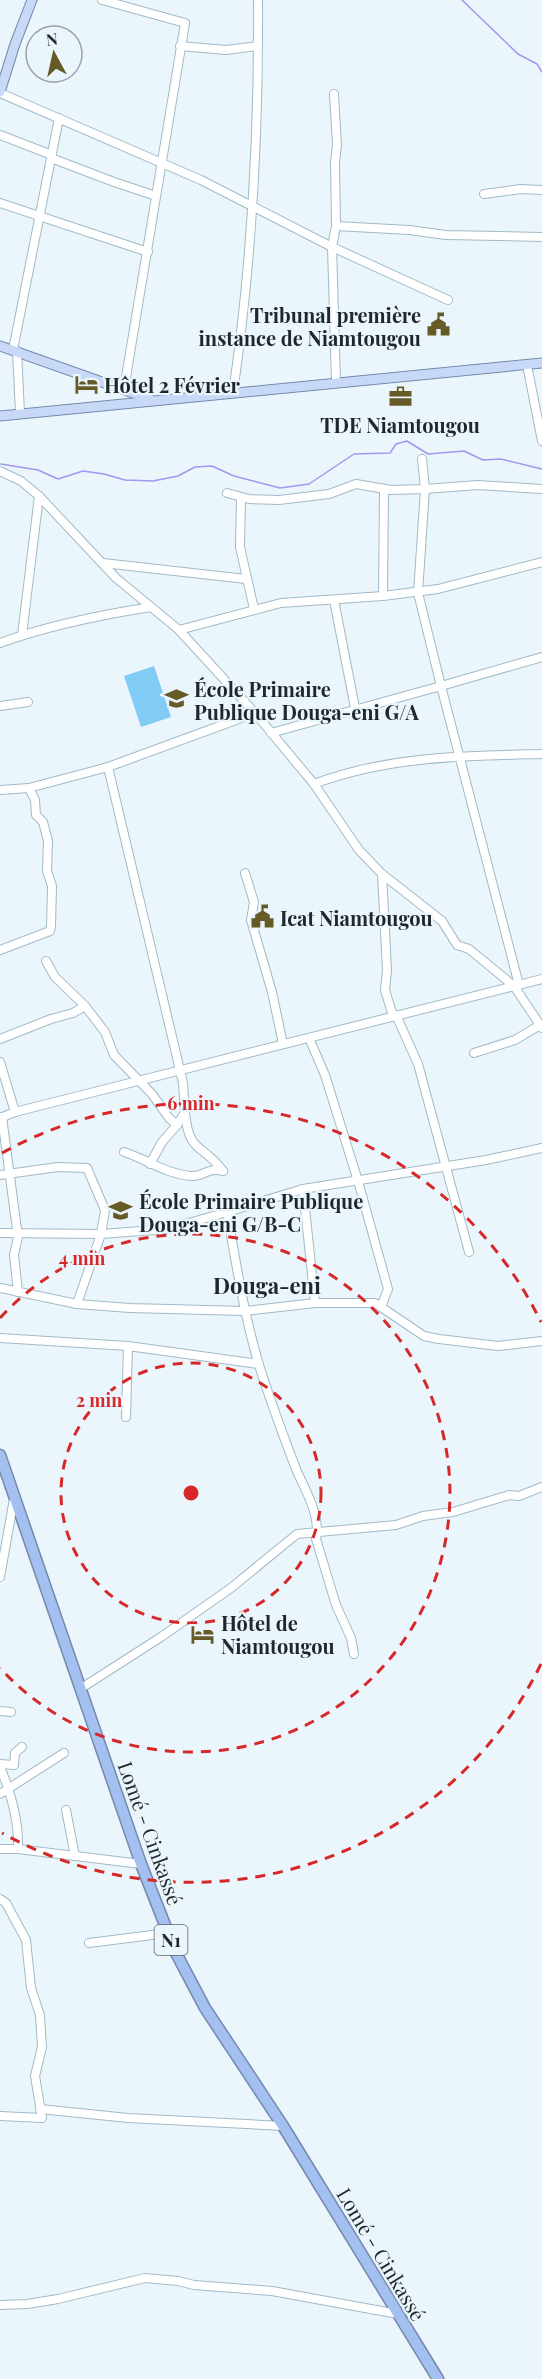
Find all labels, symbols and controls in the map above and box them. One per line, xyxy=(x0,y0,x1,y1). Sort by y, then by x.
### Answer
north arrow xyxy=(24,24,84,84)
text: N xyxy=(45,27,59,50)
place label: Tribunal première instance de Niamtougou xyxy=(199,301,421,351)
public building icon: Tribunal première instance de Niamtougou xyxy=(426,312,452,338)
hotel icon: Hôtel 2 Février xyxy=(73,371,99,397)
place label: Hôtel 2 Février xyxy=(104,371,241,398)
office icon: TDE Niamtougou xyxy=(387,384,413,410)
place label: TDE Niamtougou xyxy=(320,411,480,438)
place label: École Primaire Publique Douga-eni G/A xyxy=(194,675,419,725)
school or university icon: École Primaire Publique Douga-eni G/A xyxy=(163,686,189,712)
public building icon: Icat Niamtougou xyxy=(249,904,275,930)
place label: Icat Niamtougou xyxy=(280,904,433,931)
text: 6 min xyxy=(167,1091,215,1115)
place label: École Primaire Publique Douga-eni G/B-C xyxy=(139,1187,363,1237)
school or university icon: École Primaire Publique Douga-eni G/B-C xyxy=(108,1198,134,1224)
text: 4 min xyxy=(59,1246,105,1270)
district label: Douga-eni xyxy=(213,1270,321,1300)
text: 2 min xyxy=(76,1388,122,1412)
centre of rings xyxy=(181,1483,201,1503)
place label: Hôtel de Niamtougou xyxy=(221,1609,335,1659)
hotel icon: Hôtel de Niamtougou xyxy=(190,1621,216,1647)
street label: Lomé - Cinkassé xyxy=(113,1757,189,1909)
road number: N1 xyxy=(154,1925,188,1955)
street label: Lomé - Cinkassé xyxy=(332,2182,432,2326)

